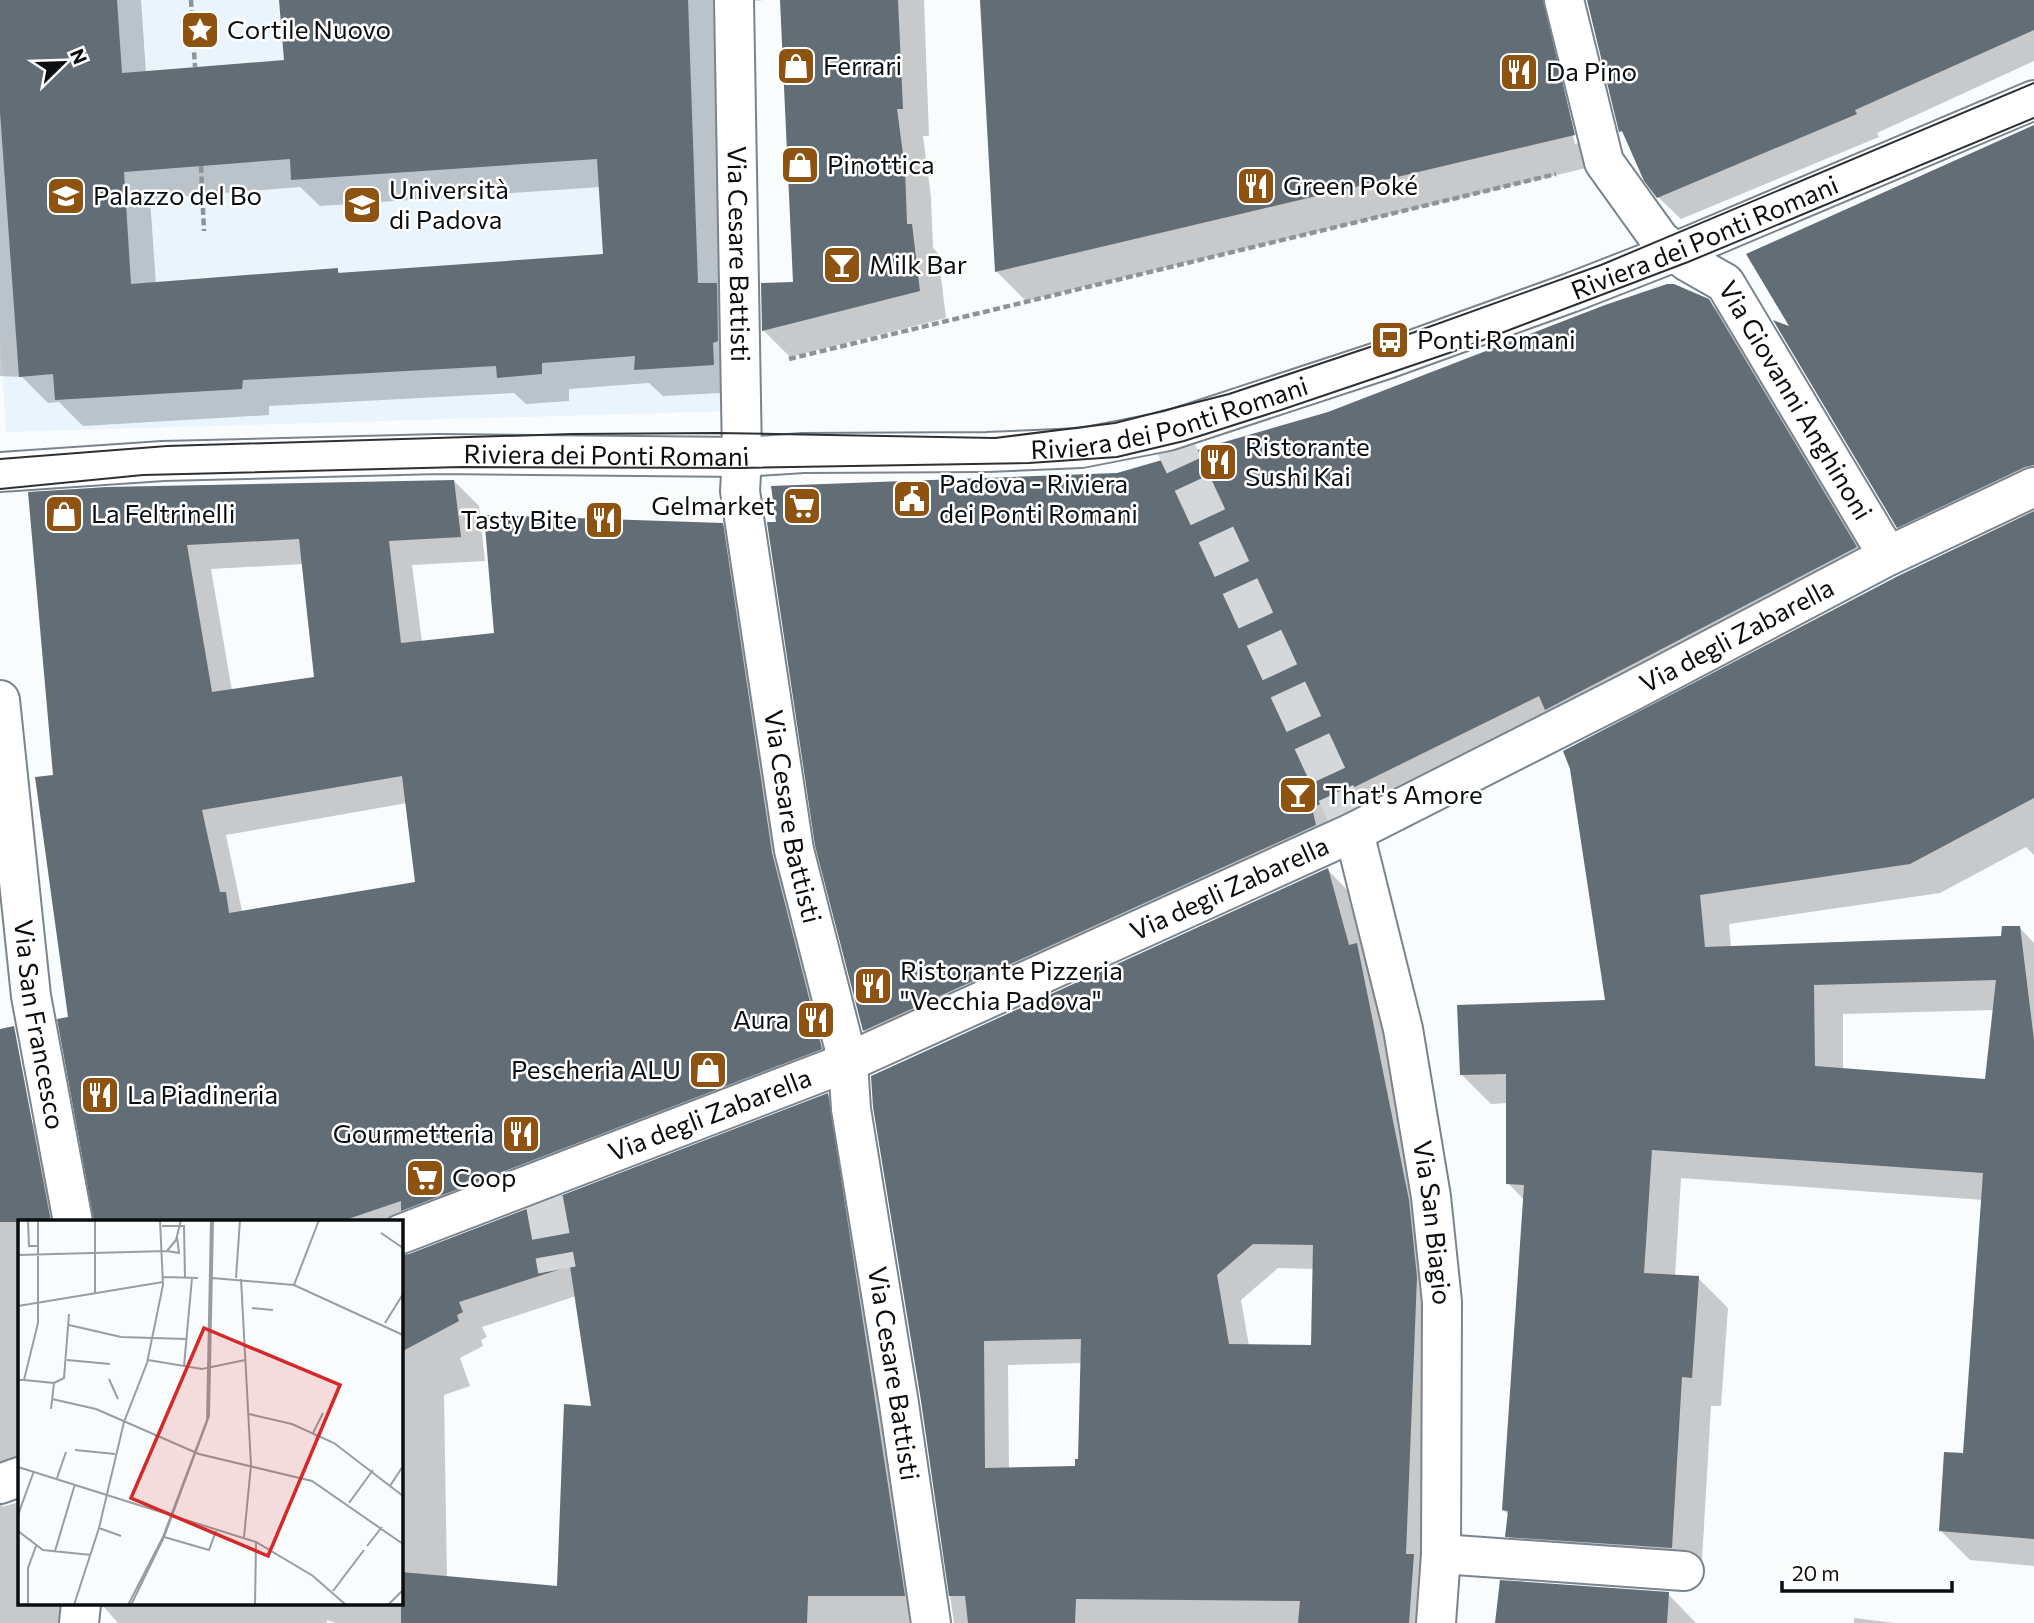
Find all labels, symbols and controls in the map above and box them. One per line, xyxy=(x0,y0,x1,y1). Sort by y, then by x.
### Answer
place icon: Cortile Nuovo xyxy=(179,9,221,51)
place label: Cortile Nuovo xyxy=(227,13,391,44)
north arrow xyxy=(28,28,98,98)
text: N xyxy=(66,45,92,67)
shop icon: Ferrari xyxy=(775,45,817,87)
place label: Ferrari xyxy=(823,49,902,80)
restaurant icon: Da Pino xyxy=(1498,51,1540,93)
place label: Da Pino xyxy=(1546,55,1637,86)
shop icon: Pinottica xyxy=(779,144,821,186)
street label: Via Cesare Battisti xyxy=(723,146,757,362)
place label: Pinottica xyxy=(827,148,935,179)
restaurant icon: Green Poké xyxy=(1235,165,1277,207)
street label: Riviera dei Ponti Romani xyxy=(1566,168,1842,305)
place label: Green Poké xyxy=(1283,169,1418,200)
place label: Università di Padova xyxy=(389,173,509,234)
school or university icon: Palazzo del Bo xyxy=(45,175,87,217)
place label: Palazzo del Bo xyxy=(93,179,262,210)
school or university icon: Università di Padova xyxy=(341,184,383,226)
bar icon: Milk Bar xyxy=(821,244,863,286)
place label: Milk Bar xyxy=(869,248,967,279)
street label: Via Giovanni Anghinoni xyxy=(1713,275,1880,525)
bus stop icon: Ponti Romani xyxy=(1369,319,1411,361)
place label: Ponti Romani xyxy=(1417,323,1576,354)
street label: Riviera dei Ponti Romani xyxy=(1030,369,1312,464)
place label: Ristorante Sushi Kai xyxy=(1245,430,1370,491)
street label: Riviera dei Ponti Romani xyxy=(464,437,750,471)
restaurant icon: Ristorante Sushi Kai xyxy=(1197,441,1239,483)
place label: Padova - Riviera dei Ponti Romani xyxy=(939,467,1138,528)
public building icon: Padova - Riviera dei Ponti Romani xyxy=(891,478,933,520)
supermarket icon: Gelmarket xyxy=(781,485,823,527)
place label: Gelmarket xyxy=(651,489,775,520)
shop icon: La Feltrinelli xyxy=(43,493,85,535)
place label: La Feltrinelli xyxy=(91,497,235,528)
restaurant icon: Tasty Bite xyxy=(583,499,625,541)
place label: Tasty Bite xyxy=(460,503,577,534)
street label: Via degli Zabarella xyxy=(1634,571,1838,698)
street label: Via Cesare Battisti xyxy=(759,708,829,926)
bar icon: That's Amore xyxy=(1277,774,1319,816)
place label: That's Amore xyxy=(1325,778,1483,809)
street label: Via degli Zabarella xyxy=(1125,829,1333,946)
street label: Via San Francesco xyxy=(9,918,72,1132)
place label: Ristorante Pizzeria "Vecchia Padova" xyxy=(900,954,1123,1015)
restaurant icon: Ristorante Pizzeria "Vecchia Padova" xyxy=(852,965,894,1007)
restaurant icon: Aura xyxy=(795,999,837,1041)
place label: Aura xyxy=(733,1003,789,1034)
shop icon: Pescheria ALU xyxy=(687,1049,729,1091)
place label: Pescheria ALU xyxy=(511,1053,681,1084)
street label: Via degli Zabarella xyxy=(604,1061,815,1167)
restaurant icon: La Piadineria xyxy=(79,1074,121,1116)
place label: La Piadineria xyxy=(127,1078,278,1109)
restaurant icon: Gourmetteria xyxy=(500,1113,542,1155)
place label: Gourmetteria xyxy=(333,1117,494,1148)
street label: Via San Biagio xyxy=(1408,1138,1459,1306)
supermarket icon: Coop xyxy=(404,1157,446,1199)
place label: Coop xyxy=(452,1161,516,1192)
inset map xyxy=(18,1220,402,1606)
street label: Via Cesare Battisti xyxy=(863,1264,927,1482)
scale bar xyxy=(1782,1550,1952,1594)
text: 20 m xyxy=(1792,1560,1840,1585)

